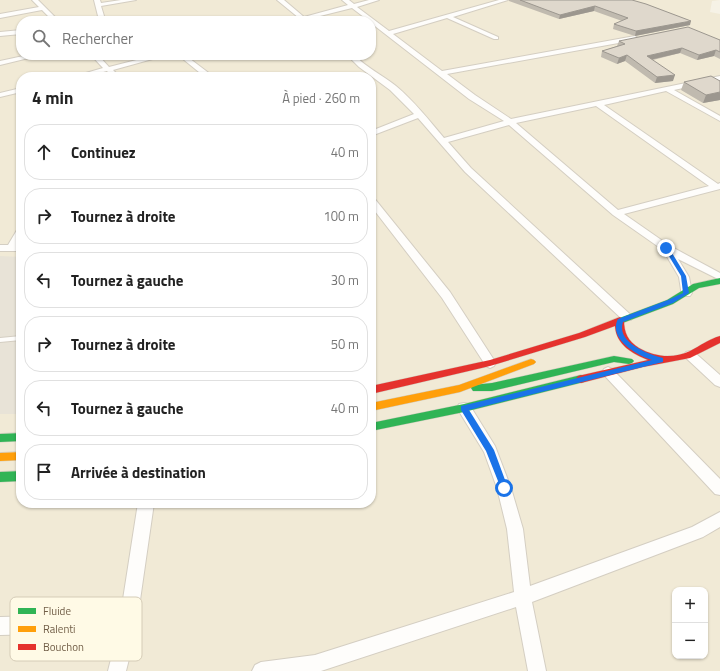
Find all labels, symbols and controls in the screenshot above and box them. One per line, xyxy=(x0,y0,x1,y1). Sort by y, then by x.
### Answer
search box xyxy=(16,16,376,60)
icon: search xyxy=(30,27,52,49)
text: Rechercher xyxy=(62,27,133,50)
text: 4 min xyxy=(32,85,73,111)
text: À pied · 260 m xyxy=(282,88,360,108)
icon: ahead xyxy=(33,141,55,163)
text: Continuez xyxy=(71,141,136,164)
text: 40 m xyxy=(331,142,359,162)
icon: right xyxy=(33,205,55,227)
text: Tournez à droite xyxy=(71,205,176,228)
text: 100 m xyxy=(323,206,359,226)
route end xyxy=(657,239,675,257)
icon: left xyxy=(33,269,55,291)
text: Tournez à gauche xyxy=(71,269,183,292)
text: 30 m xyxy=(331,270,359,290)
icon: right xyxy=(33,333,55,355)
text: Tournez à droite xyxy=(71,333,176,356)
text: 50 m xyxy=(331,334,359,354)
icon: left xyxy=(33,397,55,419)
text: Tournez à gauche xyxy=(71,397,183,420)
text: 40 m xyxy=(331,398,359,418)
icon: arrive xyxy=(33,461,55,483)
text: Arrivée à destination xyxy=(71,461,206,484)
route start xyxy=(495,479,513,497)
map controls xyxy=(672,587,708,659)
button: + xyxy=(672,587,708,623)
legend xyxy=(10,597,142,661)
text: Fluide xyxy=(43,603,71,619)
text: Ralenti xyxy=(43,621,76,637)
button: − xyxy=(672,623,708,659)
text: Bouchon xyxy=(43,639,84,655)

